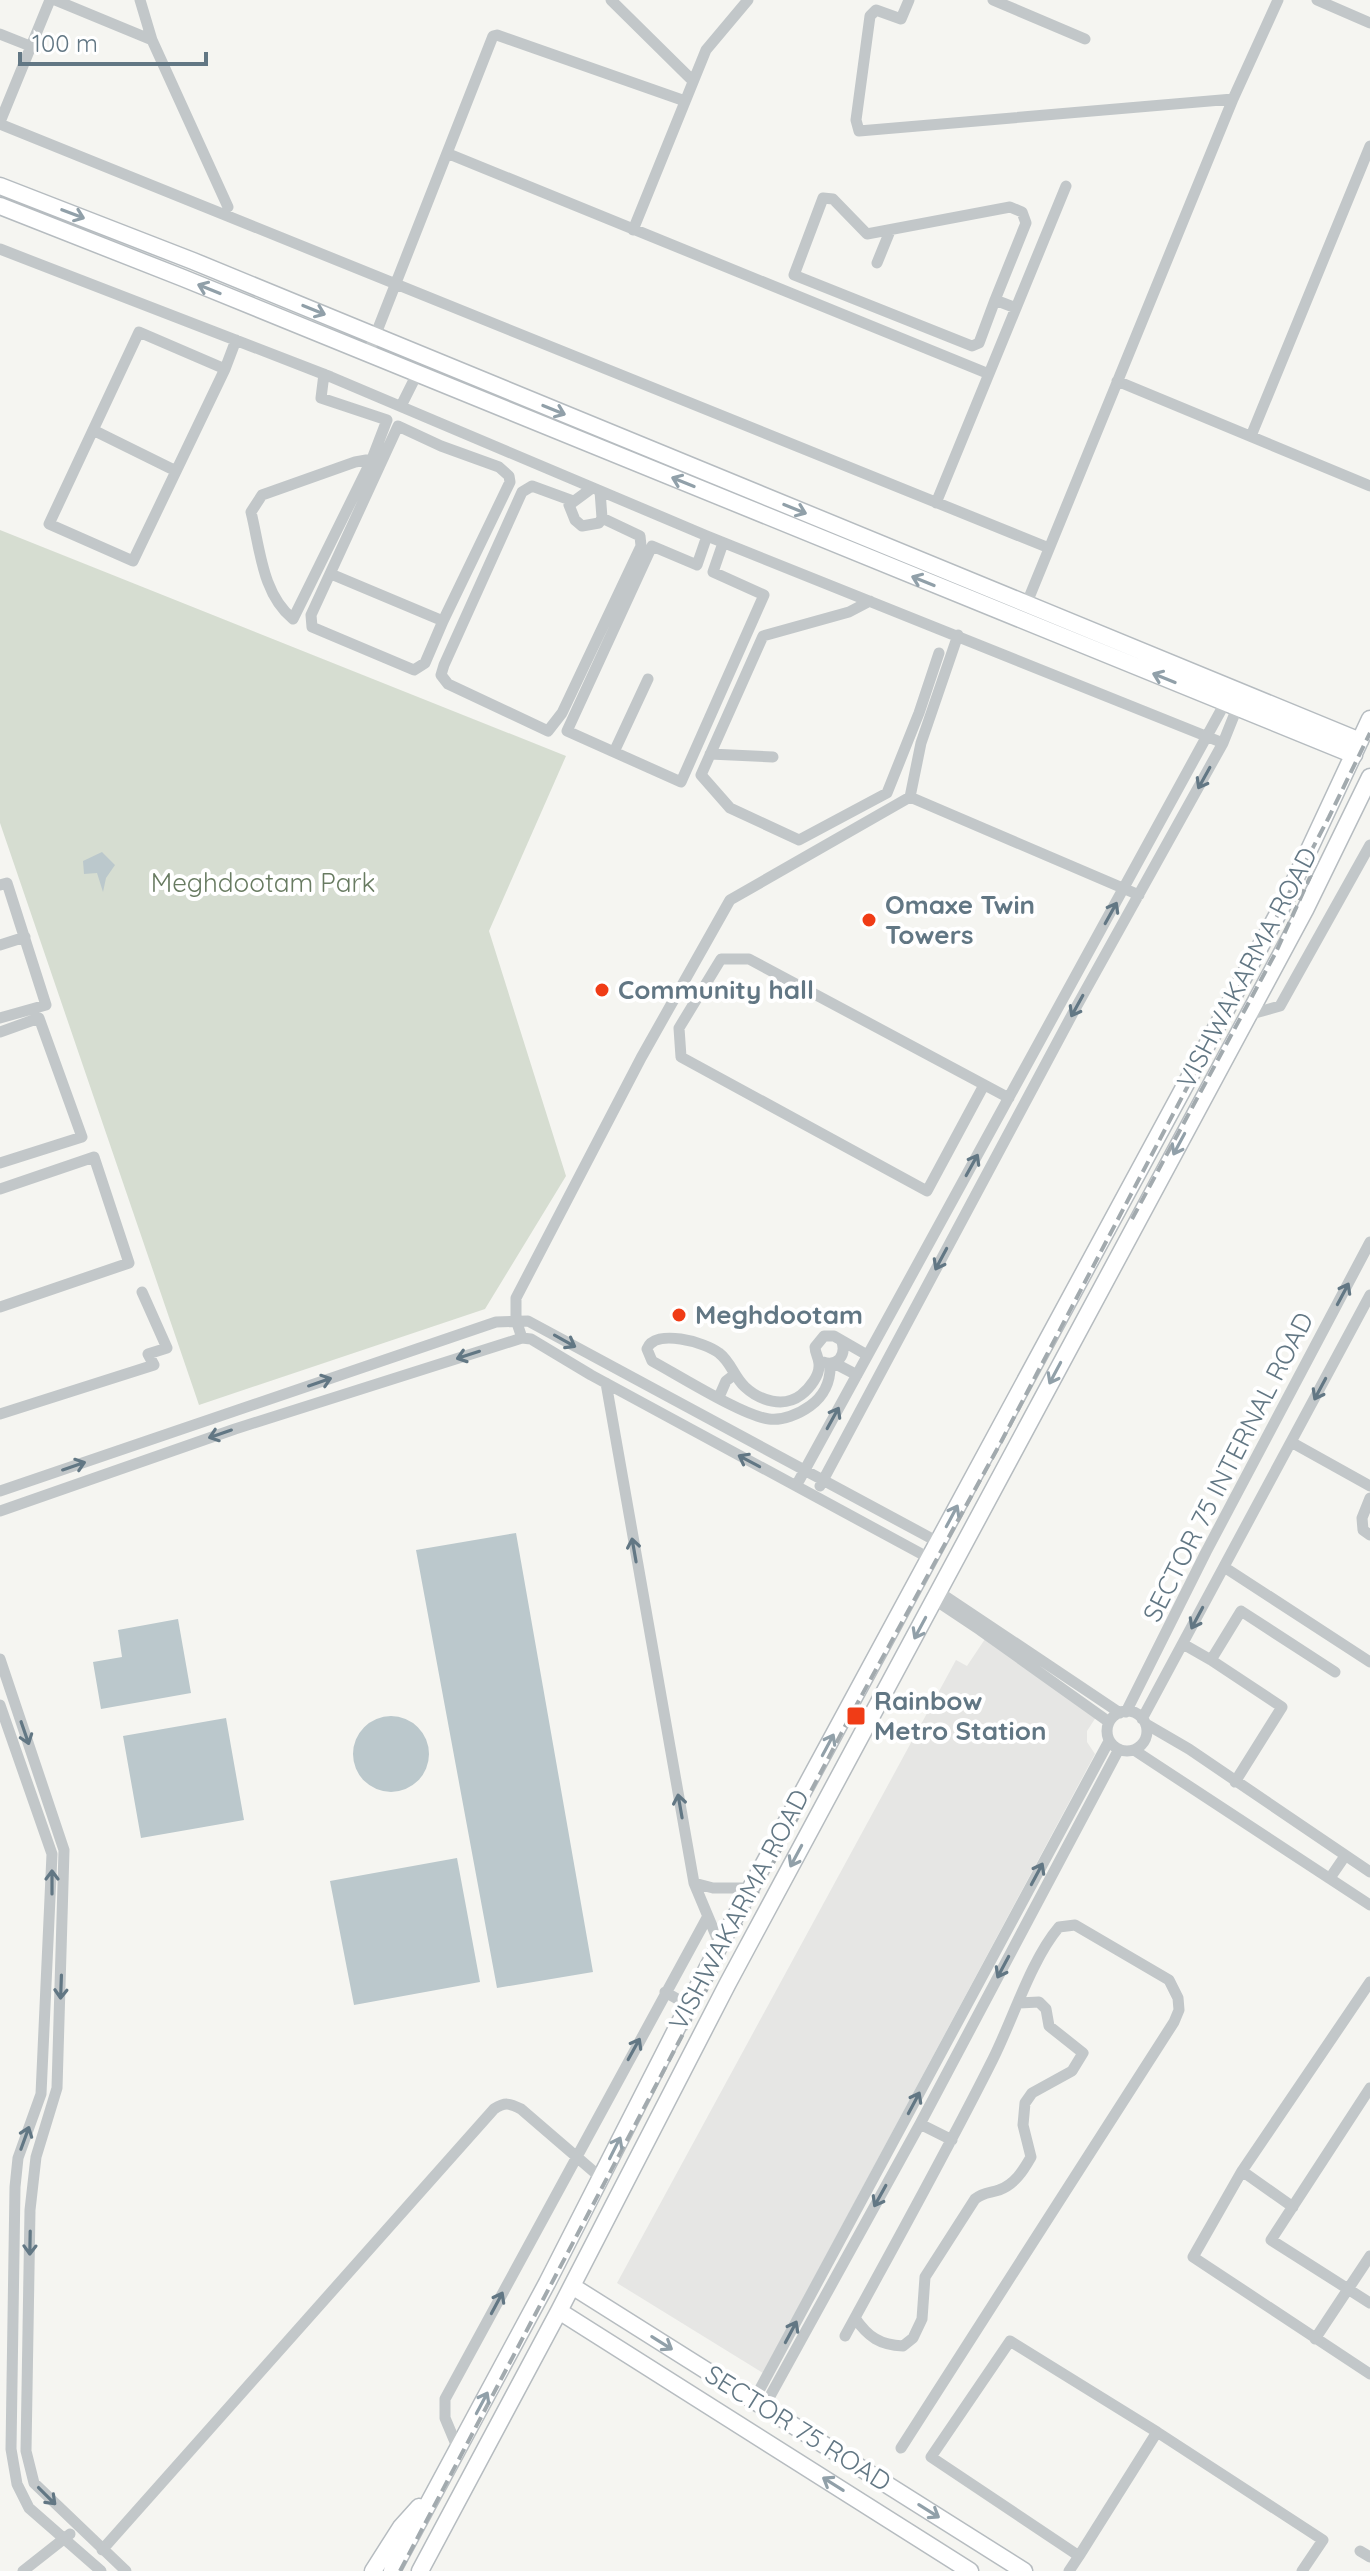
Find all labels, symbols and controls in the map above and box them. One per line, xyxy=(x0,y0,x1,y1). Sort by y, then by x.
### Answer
scale bar xyxy=(20,16,206,66)
text: 100 m xyxy=(32,28,98,58)
one-way arrow xyxy=(60,208,85,222)
one-way arrow xyxy=(197,280,222,295)
one-way arrow xyxy=(301,304,326,319)
one-way arrow xyxy=(541,403,566,418)
one-way arrow xyxy=(671,474,696,488)
one-way arrow xyxy=(782,503,807,517)
one-way arrow xyxy=(911,572,936,587)
one-way arrow xyxy=(1152,670,1177,685)
one-way arrow xyxy=(1195,766,1211,789)
street label: VISHWAKARMA ROAD xyxy=(1169,842,1324,1094)
park label: Meghdootam Park xyxy=(151,866,375,899)
place label: Omaxe Twin Towers xyxy=(885,888,1035,951)
one-way arrow xyxy=(1103,902,1119,925)
marker: Omaxe Twin Towers xyxy=(860,911,878,929)
place label: Community hall xyxy=(618,973,814,1006)
marker: Community hall xyxy=(593,981,611,999)
one-way arrow xyxy=(1069,993,1085,1017)
one-way arrow xyxy=(1170,1132,1186,1156)
one-way arrow xyxy=(965,1154,980,1178)
one-way arrow xyxy=(933,1247,949,1271)
one-way arrow xyxy=(1335,1283,1351,1307)
place label: Meghdootam xyxy=(695,1298,863,1331)
marker: Meghdootam xyxy=(670,1306,688,1324)
street label: SECTOR 75 INTERNAL ROAD xyxy=(1135,1306,1320,1627)
one-way arrow xyxy=(553,1333,576,1349)
one-way arrow xyxy=(455,1349,480,1364)
one-way arrow xyxy=(1047,1361,1063,1385)
one-way arrow xyxy=(307,1373,332,1388)
one-way arrow xyxy=(1312,1376,1327,1400)
one-way arrow xyxy=(826,1406,842,1430)
one-way arrow xyxy=(208,1428,233,1443)
one-way arrow xyxy=(738,1452,762,1468)
one-way arrow xyxy=(61,1457,86,1472)
one-way arrow xyxy=(944,1505,960,1529)
one-way arrow xyxy=(626,1538,641,1563)
one-way arrow xyxy=(1189,1605,1204,1629)
one-way arrow xyxy=(912,1615,927,1639)
place label: Rainbow Metro Station xyxy=(874,1684,1046,1747)
marker: Rainbow Metro Station xyxy=(845,1705,867,1727)
one-way arrow xyxy=(18,1720,33,1745)
one-way arrow xyxy=(820,1734,836,1757)
street label: VISHWAKARMA ROAD xyxy=(661,1784,816,2036)
one-way arrow xyxy=(671,1794,686,1819)
one-way arrow xyxy=(788,1844,804,1868)
one-way arrow xyxy=(1030,1863,1046,1886)
one-way arrow xyxy=(44,1869,60,1896)
one-way arrow xyxy=(995,1954,1011,1978)
one-way arrow xyxy=(54,1973,69,2000)
one-way arrow xyxy=(627,2038,642,2062)
one-way arrow xyxy=(906,2092,922,2115)
one-way arrow xyxy=(19,2127,33,2151)
one-way arrow xyxy=(607,2136,623,2160)
one-way arrow xyxy=(872,2183,888,2207)
one-way arrow xyxy=(22,2229,37,2256)
one-way arrow xyxy=(490,2292,506,2315)
one-way arrow xyxy=(783,2320,799,2344)
one-way arrow xyxy=(650,2335,673,2351)
street label: SECTOR 75 ROAD xyxy=(699,2357,897,2498)
one-way arrow xyxy=(475,2392,490,2416)
one-way arrow xyxy=(822,2476,845,2492)
one-way arrow xyxy=(37,2487,57,2506)
one-way arrow xyxy=(917,2504,940,2520)

